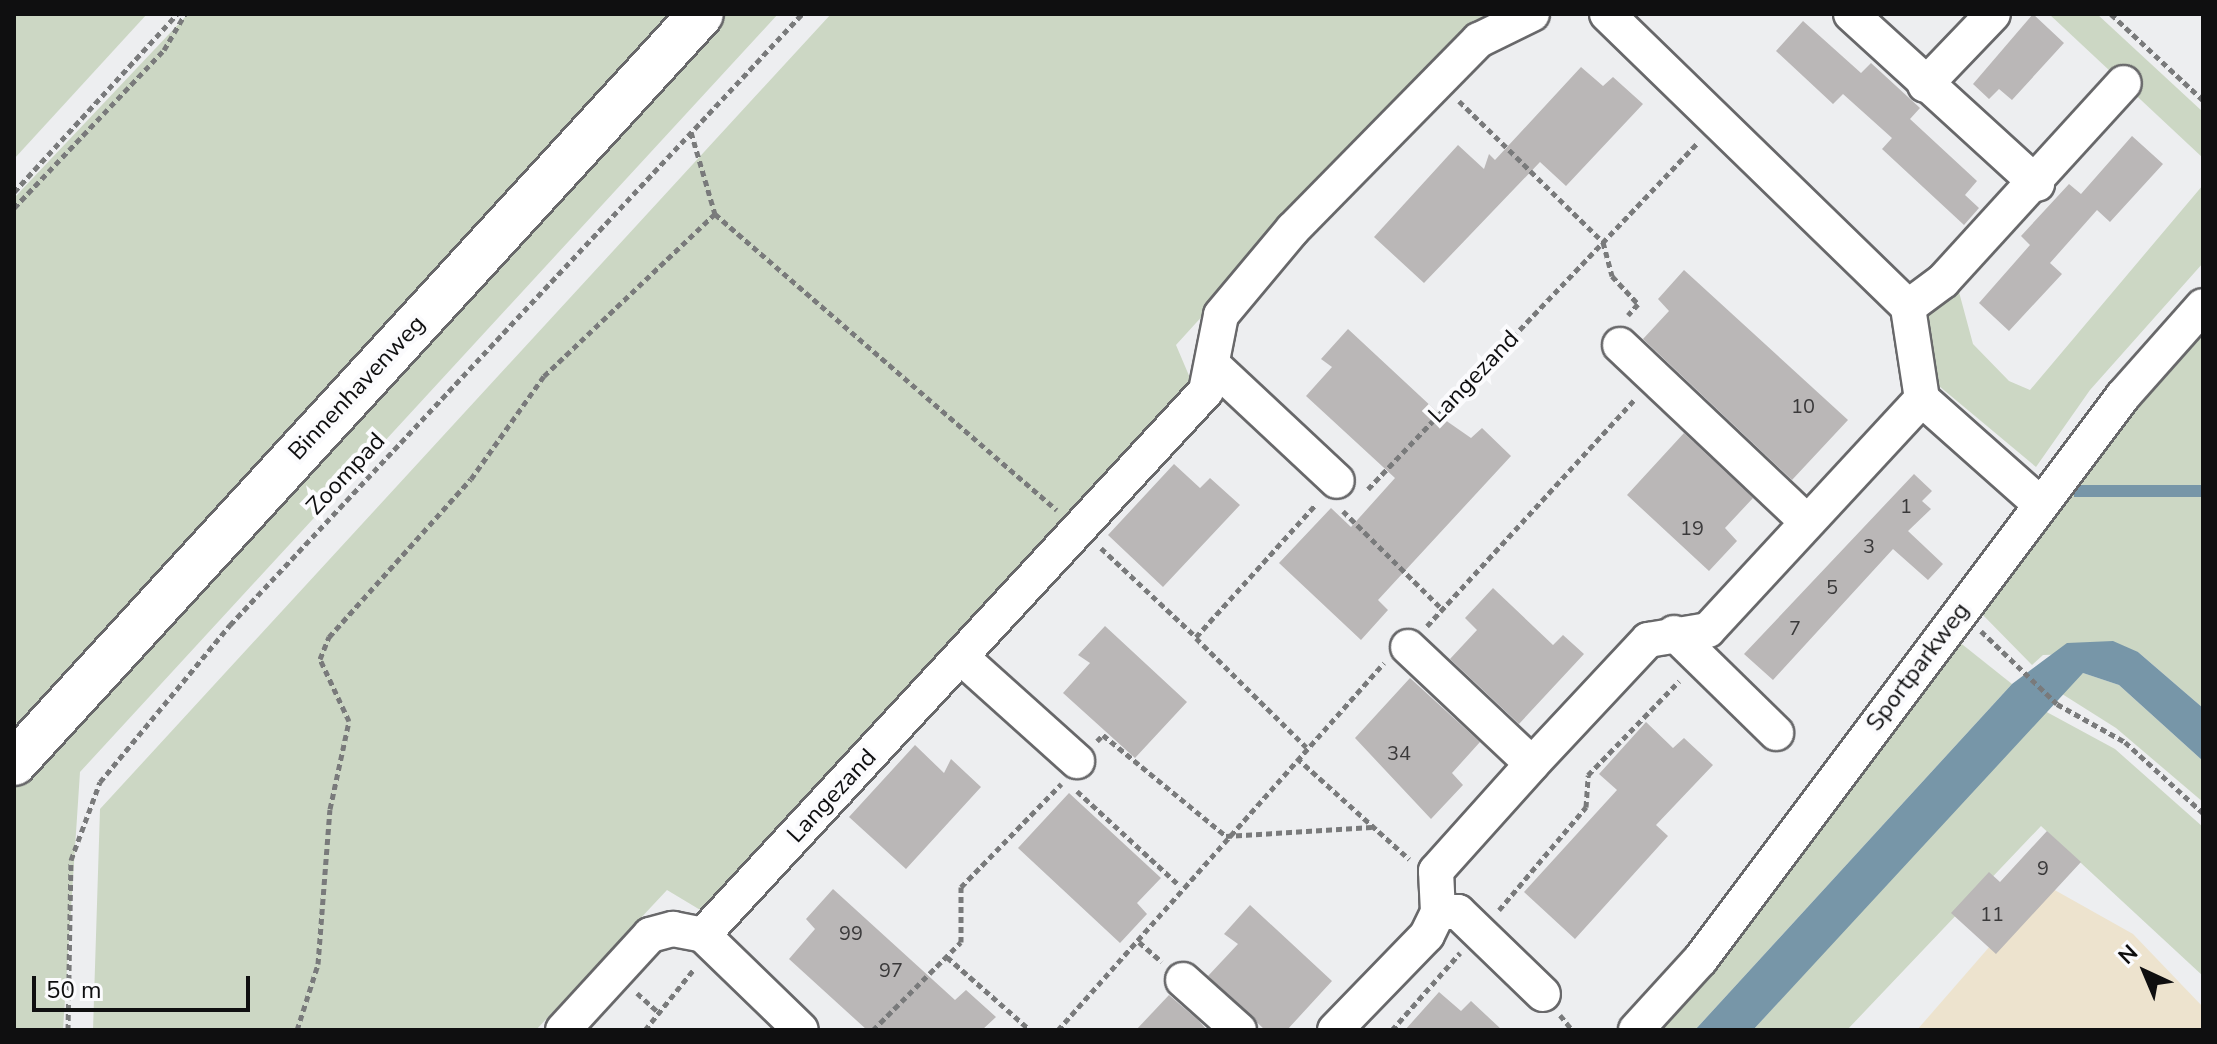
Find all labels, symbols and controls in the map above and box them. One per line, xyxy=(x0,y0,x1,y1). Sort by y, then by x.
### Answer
street label: Binnenhavenweg xyxy=(283,310,431,466)
street label: Langezand xyxy=(1423,325,1525,429)
house number: 10 xyxy=(1791,394,1815,418)
street label: Zoompad xyxy=(301,427,391,521)
house number: 1 xyxy=(1900,494,1912,518)
house number: 19 xyxy=(1680,516,1704,540)
house number: 3 xyxy=(1863,534,1875,558)
house number: 5 xyxy=(1826,575,1838,599)
street label: Sportparkweg xyxy=(1860,597,1976,737)
house number: 7 xyxy=(1789,616,1801,640)
house number: 34 xyxy=(1387,741,1411,765)
street label: Langezand xyxy=(781,743,883,849)
house number: 9 xyxy=(2037,856,2049,880)
house number: 11 xyxy=(1980,902,2004,926)
house number: 99 xyxy=(839,921,863,945)
north arrow xyxy=(2105,932,2185,1012)
text: N xyxy=(2112,938,2145,971)
house number: 97 xyxy=(879,958,903,982)
scale bar xyxy=(36,960,254,1010)
text: 50 m xyxy=(46,974,102,1006)

